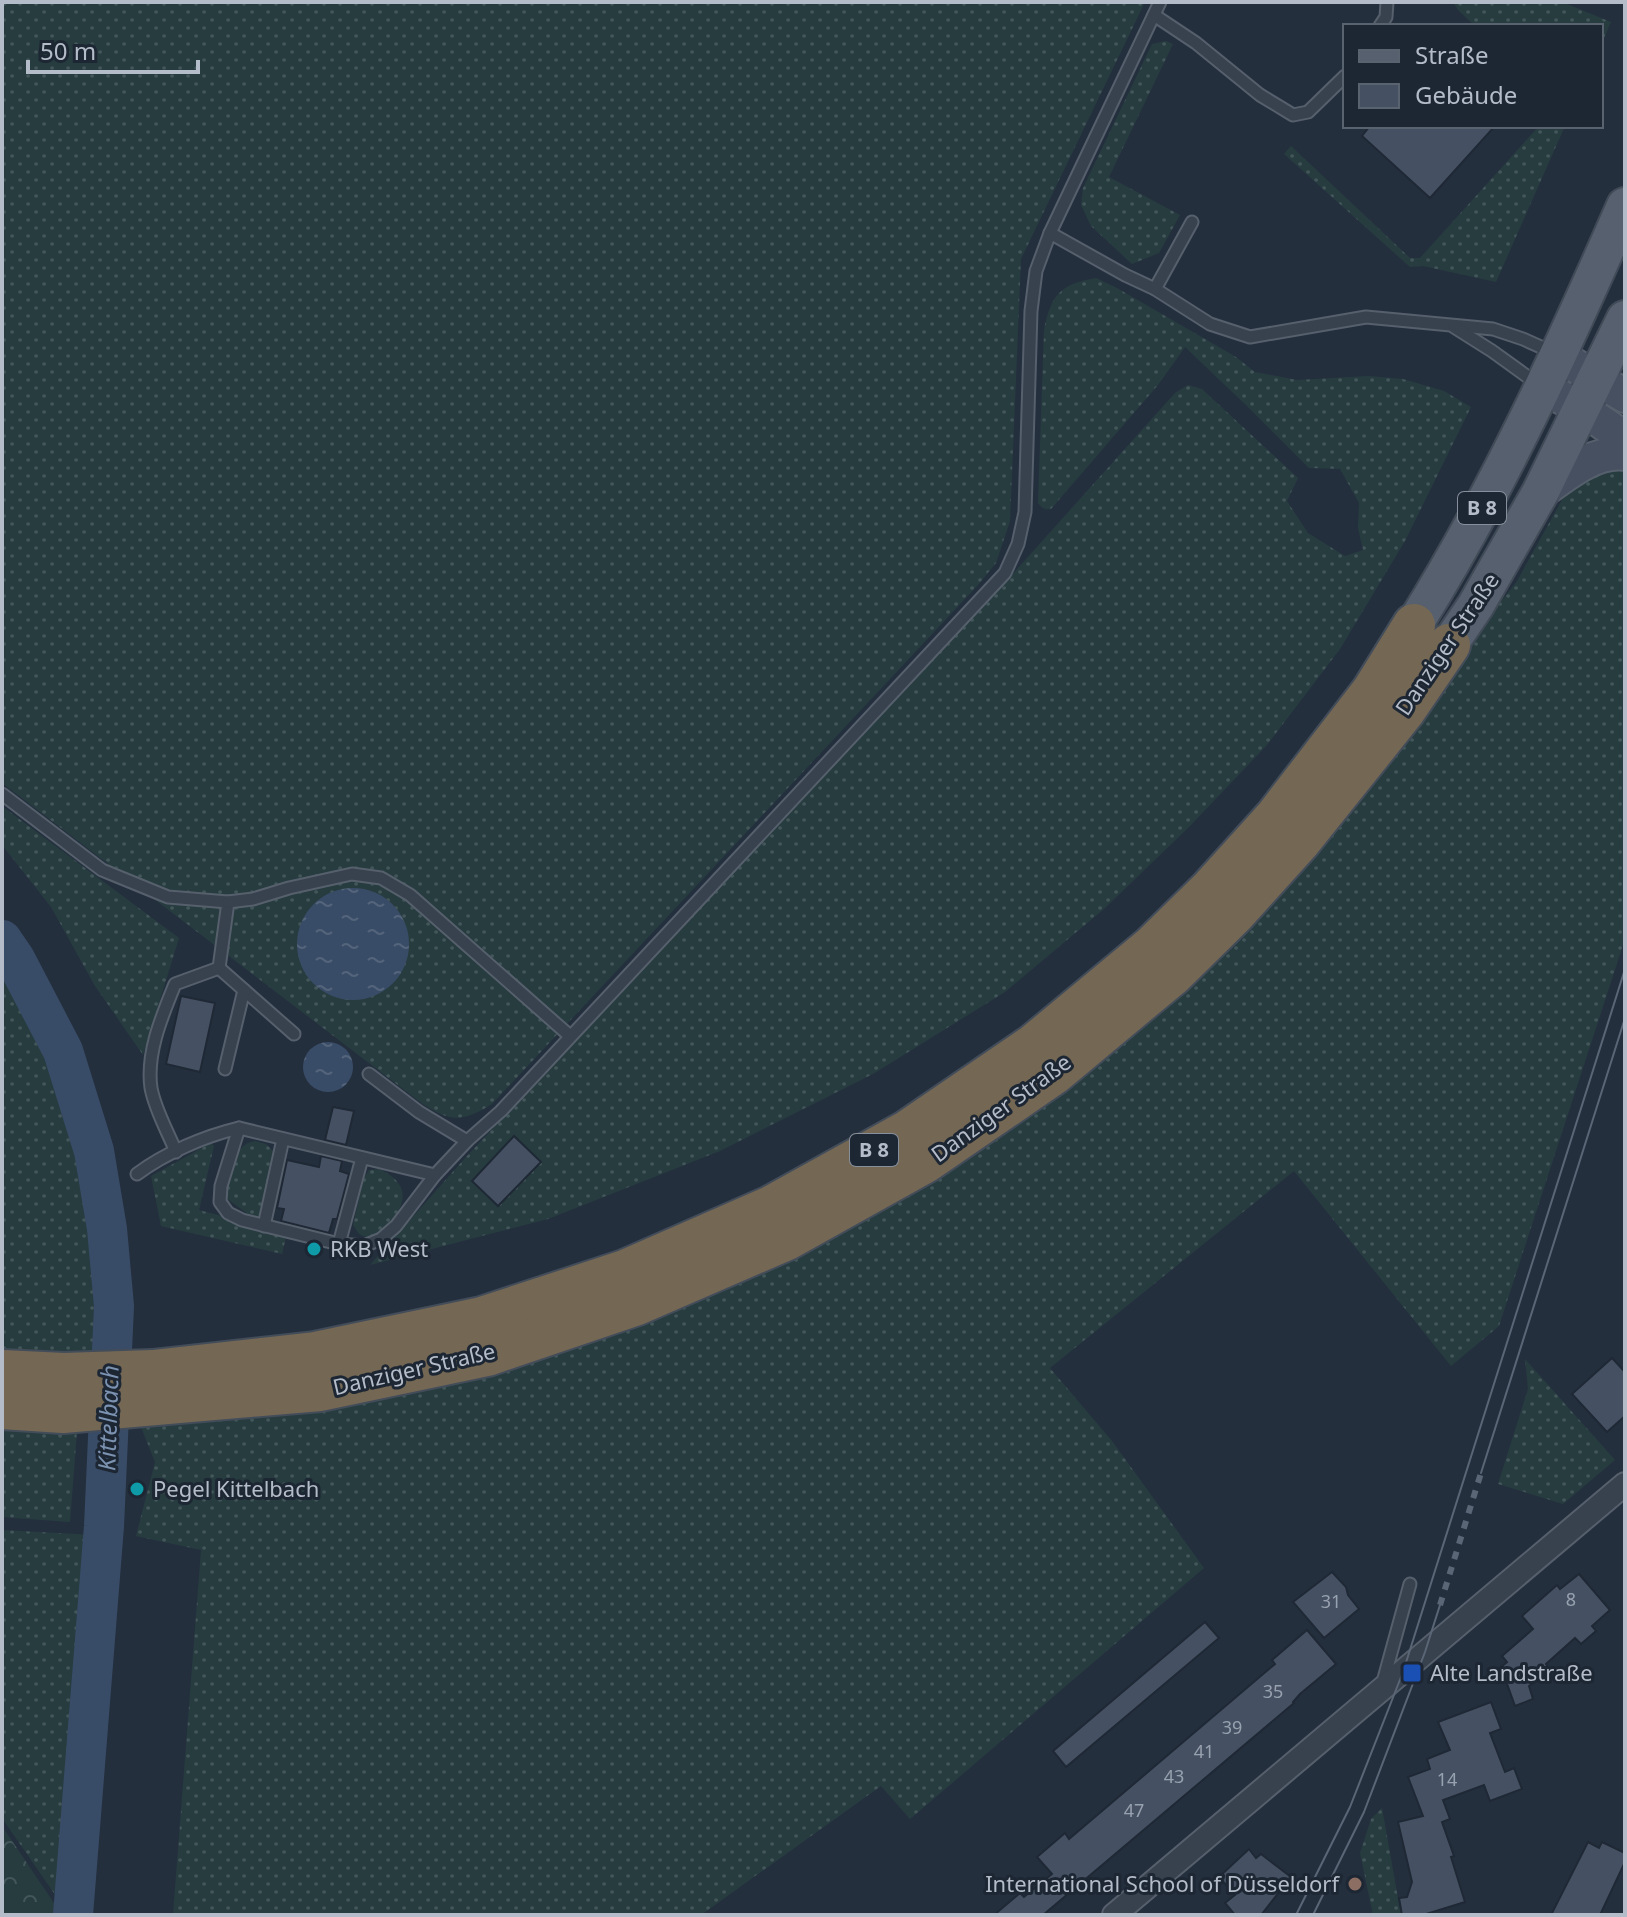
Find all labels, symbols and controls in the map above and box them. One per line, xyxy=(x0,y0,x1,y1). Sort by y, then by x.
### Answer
scale bar xyxy=(28,24,198,74)
legend xyxy=(1343,24,1603,128)
text: 50 m xyxy=(40,34,96,67)
text: Straße xyxy=(1415,38,1488,71)
text: Gebäude xyxy=(1415,78,1517,111)
road number: B 8 xyxy=(1458,492,1506,524)
street label: Danziger Straße xyxy=(1387,566,1505,721)
street label: Danziger Straße xyxy=(924,1046,1076,1168)
road number: B 8 xyxy=(850,1134,898,1166)
place label: RKB West xyxy=(330,1233,428,1263)
marker: RKB West xyxy=(305,1240,323,1258)
street label: Danziger Straße xyxy=(329,1335,498,1401)
water label: Kittelbach xyxy=(89,1364,126,1472)
place label: Pegel Kittelbach xyxy=(153,1473,319,1503)
marker: Pegel Kittelbach xyxy=(128,1480,146,1498)
house number: 8 xyxy=(1566,1587,1576,1611)
house number: 31 xyxy=(1321,1589,1341,1613)
place label: Alte Landstraße xyxy=(1430,1657,1593,1687)
marker: Alte Landstraße xyxy=(1401,1662,1423,1684)
house number: 35 xyxy=(1263,1679,1283,1703)
house number: 39 xyxy=(1222,1715,1242,1739)
house number: 41 xyxy=(1194,1739,1214,1763)
house number: 43 xyxy=(1164,1764,1184,1788)
house number: 14 xyxy=(1437,1767,1457,1791)
house number: 47 xyxy=(1124,1798,1144,1822)
place label: International School of Düsseldorf xyxy=(985,1868,1340,1898)
marker: International School of Düsseldorf xyxy=(1346,1875,1364,1893)

